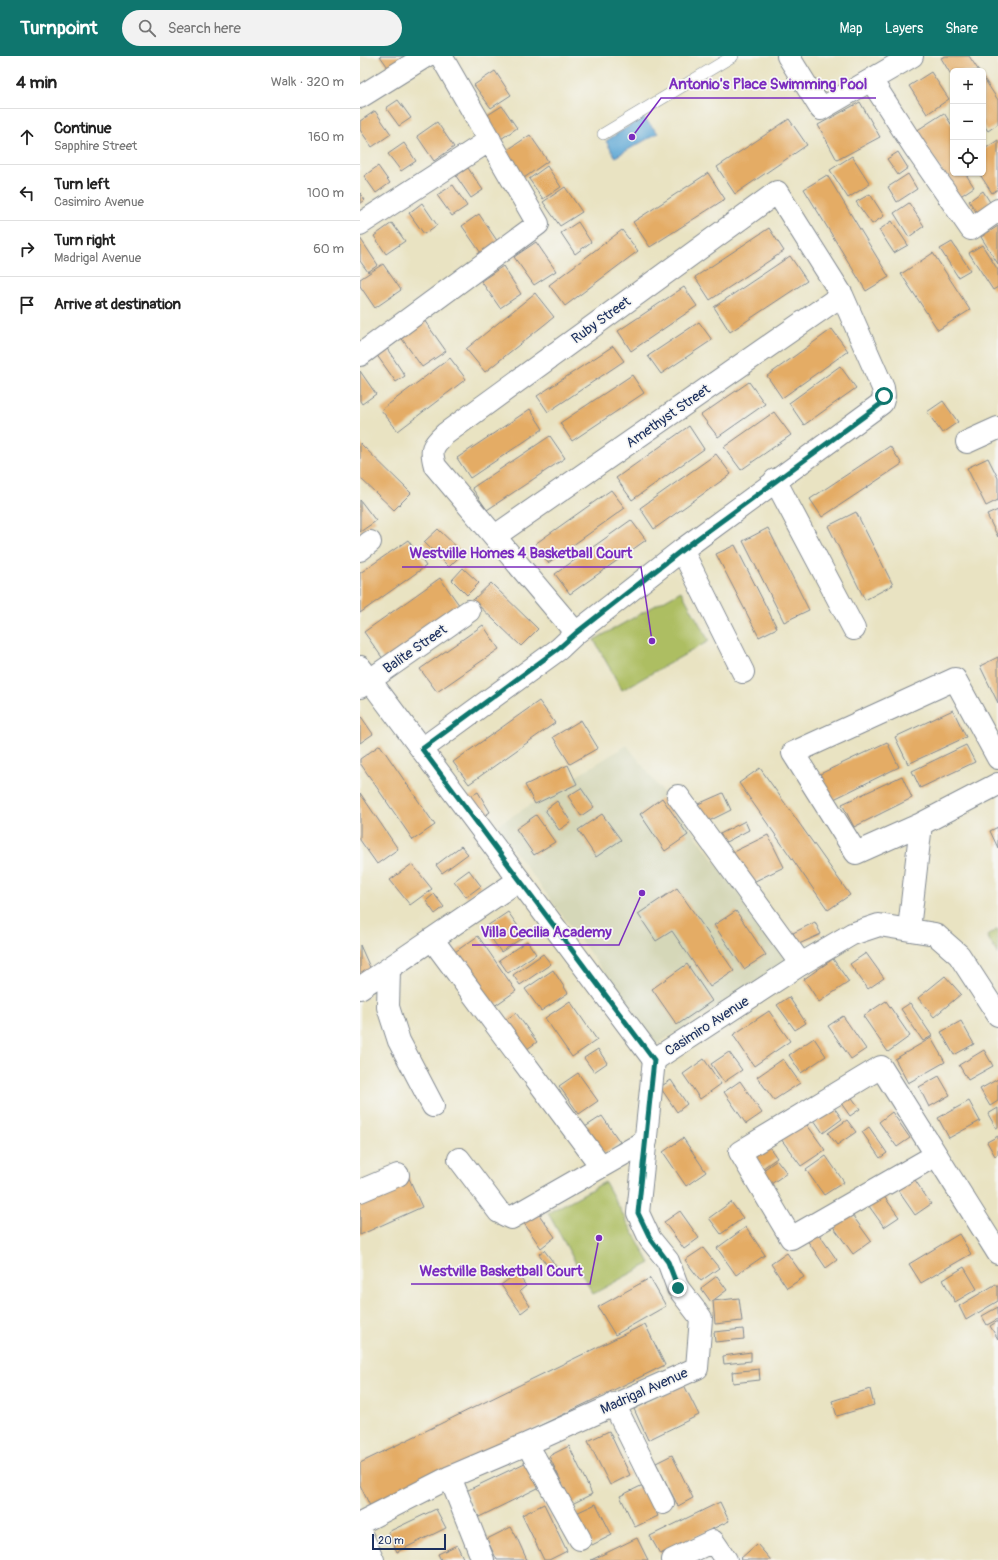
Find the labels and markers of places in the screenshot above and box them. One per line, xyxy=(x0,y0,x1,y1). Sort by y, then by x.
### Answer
callout: Antonio's Place Swimming Pool xyxy=(661,71,876,98)
callout: Westville Homes 4 Basketball Court xyxy=(402,540,641,567)
callout: Villa Cecilia Academy xyxy=(472,918,619,945)
callout: Westville Basketball Court xyxy=(411,1257,590,1284)

